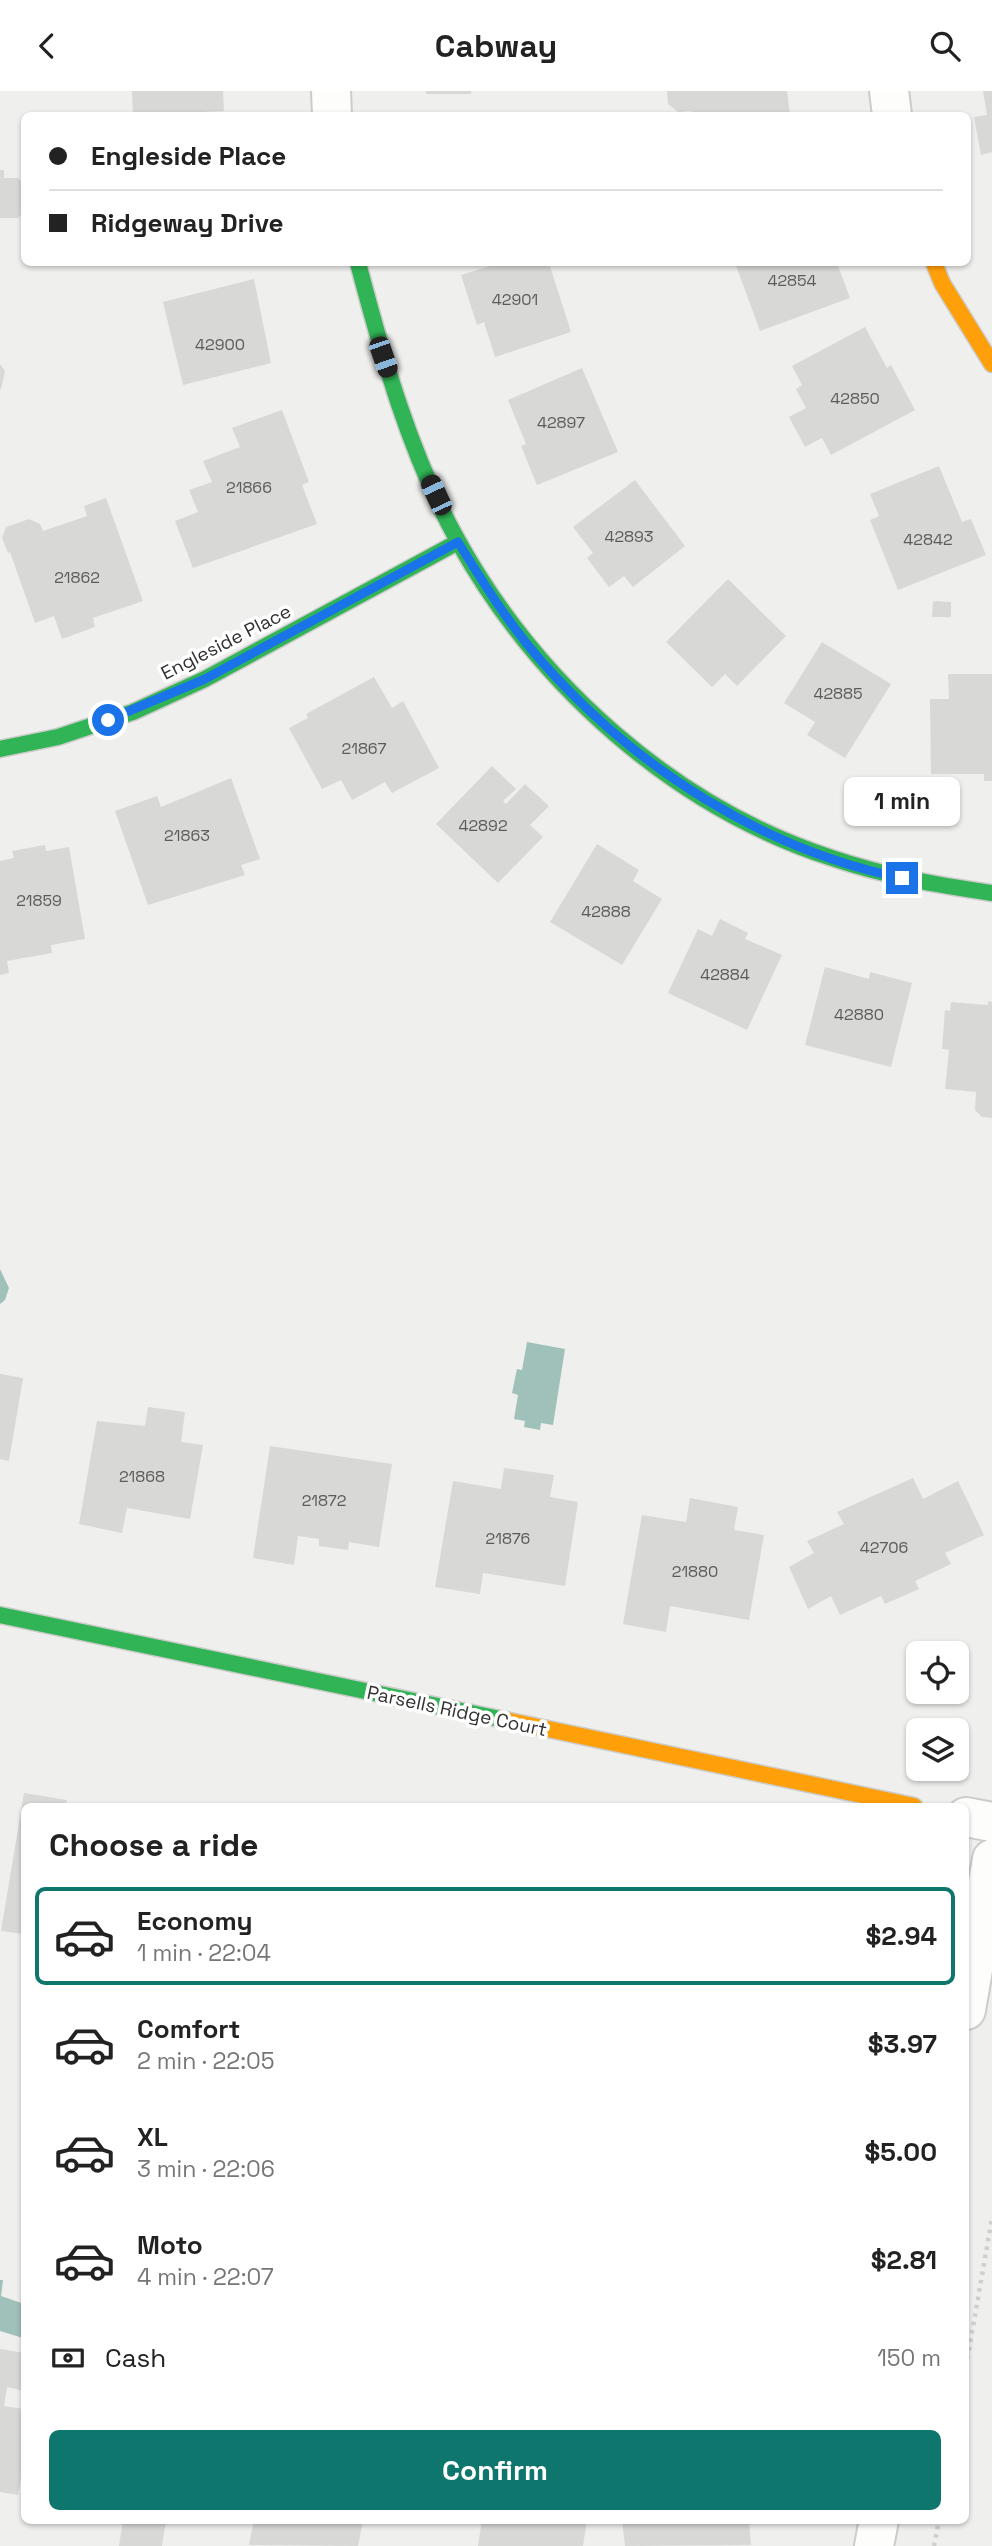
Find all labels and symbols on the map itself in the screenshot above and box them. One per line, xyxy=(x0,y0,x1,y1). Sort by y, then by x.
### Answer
house number: 42854 xyxy=(767,270,817,291)
house number: 42901 xyxy=(492,289,538,310)
house number: 42900 xyxy=(195,334,245,355)
car xyxy=(367,334,400,380)
house number: 42850 xyxy=(830,388,880,409)
house number: 42897 xyxy=(537,412,585,433)
car xyxy=(418,472,455,518)
house number: 21866 xyxy=(226,477,272,498)
house number: 42893 xyxy=(604,526,654,547)
house number: 42842 xyxy=(903,529,953,550)
house number: 21862 xyxy=(54,567,100,588)
street label: Engleside Place xyxy=(157,598,295,686)
house number: 42885 xyxy=(813,683,863,704)
route start xyxy=(92,704,124,736)
house number: 21867 xyxy=(342,738,386,759)
callout: 1 min xyxy=(844,777,960,825)
house number: 42892 xyxy=(458,815,508,836)
house number: 21863 xyxy=(164,825,210,846)
route end xyxy=(886,862,918,894)
house number: 21859 xyxy=(16,890,62,911)
house number: 42888 xyxy=(581,901,631,922)
house number: 42884 xyxy=(700,964,750,985)
house number: 42880 xyxy=(834,1004,884,1025)
house number: 21868 xyxy=(119,1466,165,1487)
house number: 21872 xyxy=(302,1490,346,1511)
house number: 21876 xyxy=(486,1528,530,1549)
house number: 42706 xyxy=(860,1537,908,1558)
house number: 21880 xyxy=(672,1561,718,1582)
street label: Parsells Ridge Court xyxy=(365,1680,549,1742)

